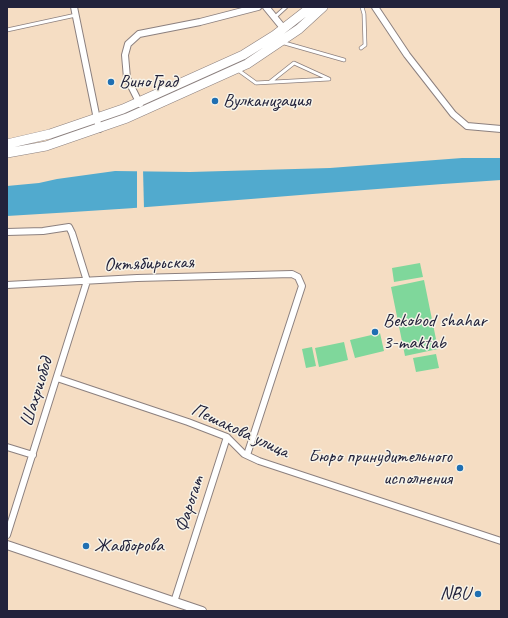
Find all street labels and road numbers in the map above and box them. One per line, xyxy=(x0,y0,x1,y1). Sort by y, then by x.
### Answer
street label: Октябирьская xyxy=(104,251,194,277)
street label: Шахриобод xyxy=(16,355,58,429)
street label: Пешакова улица xyxy=(187,398,293,464)
street label: Фарогат xyxy=(170,473,210,535)

